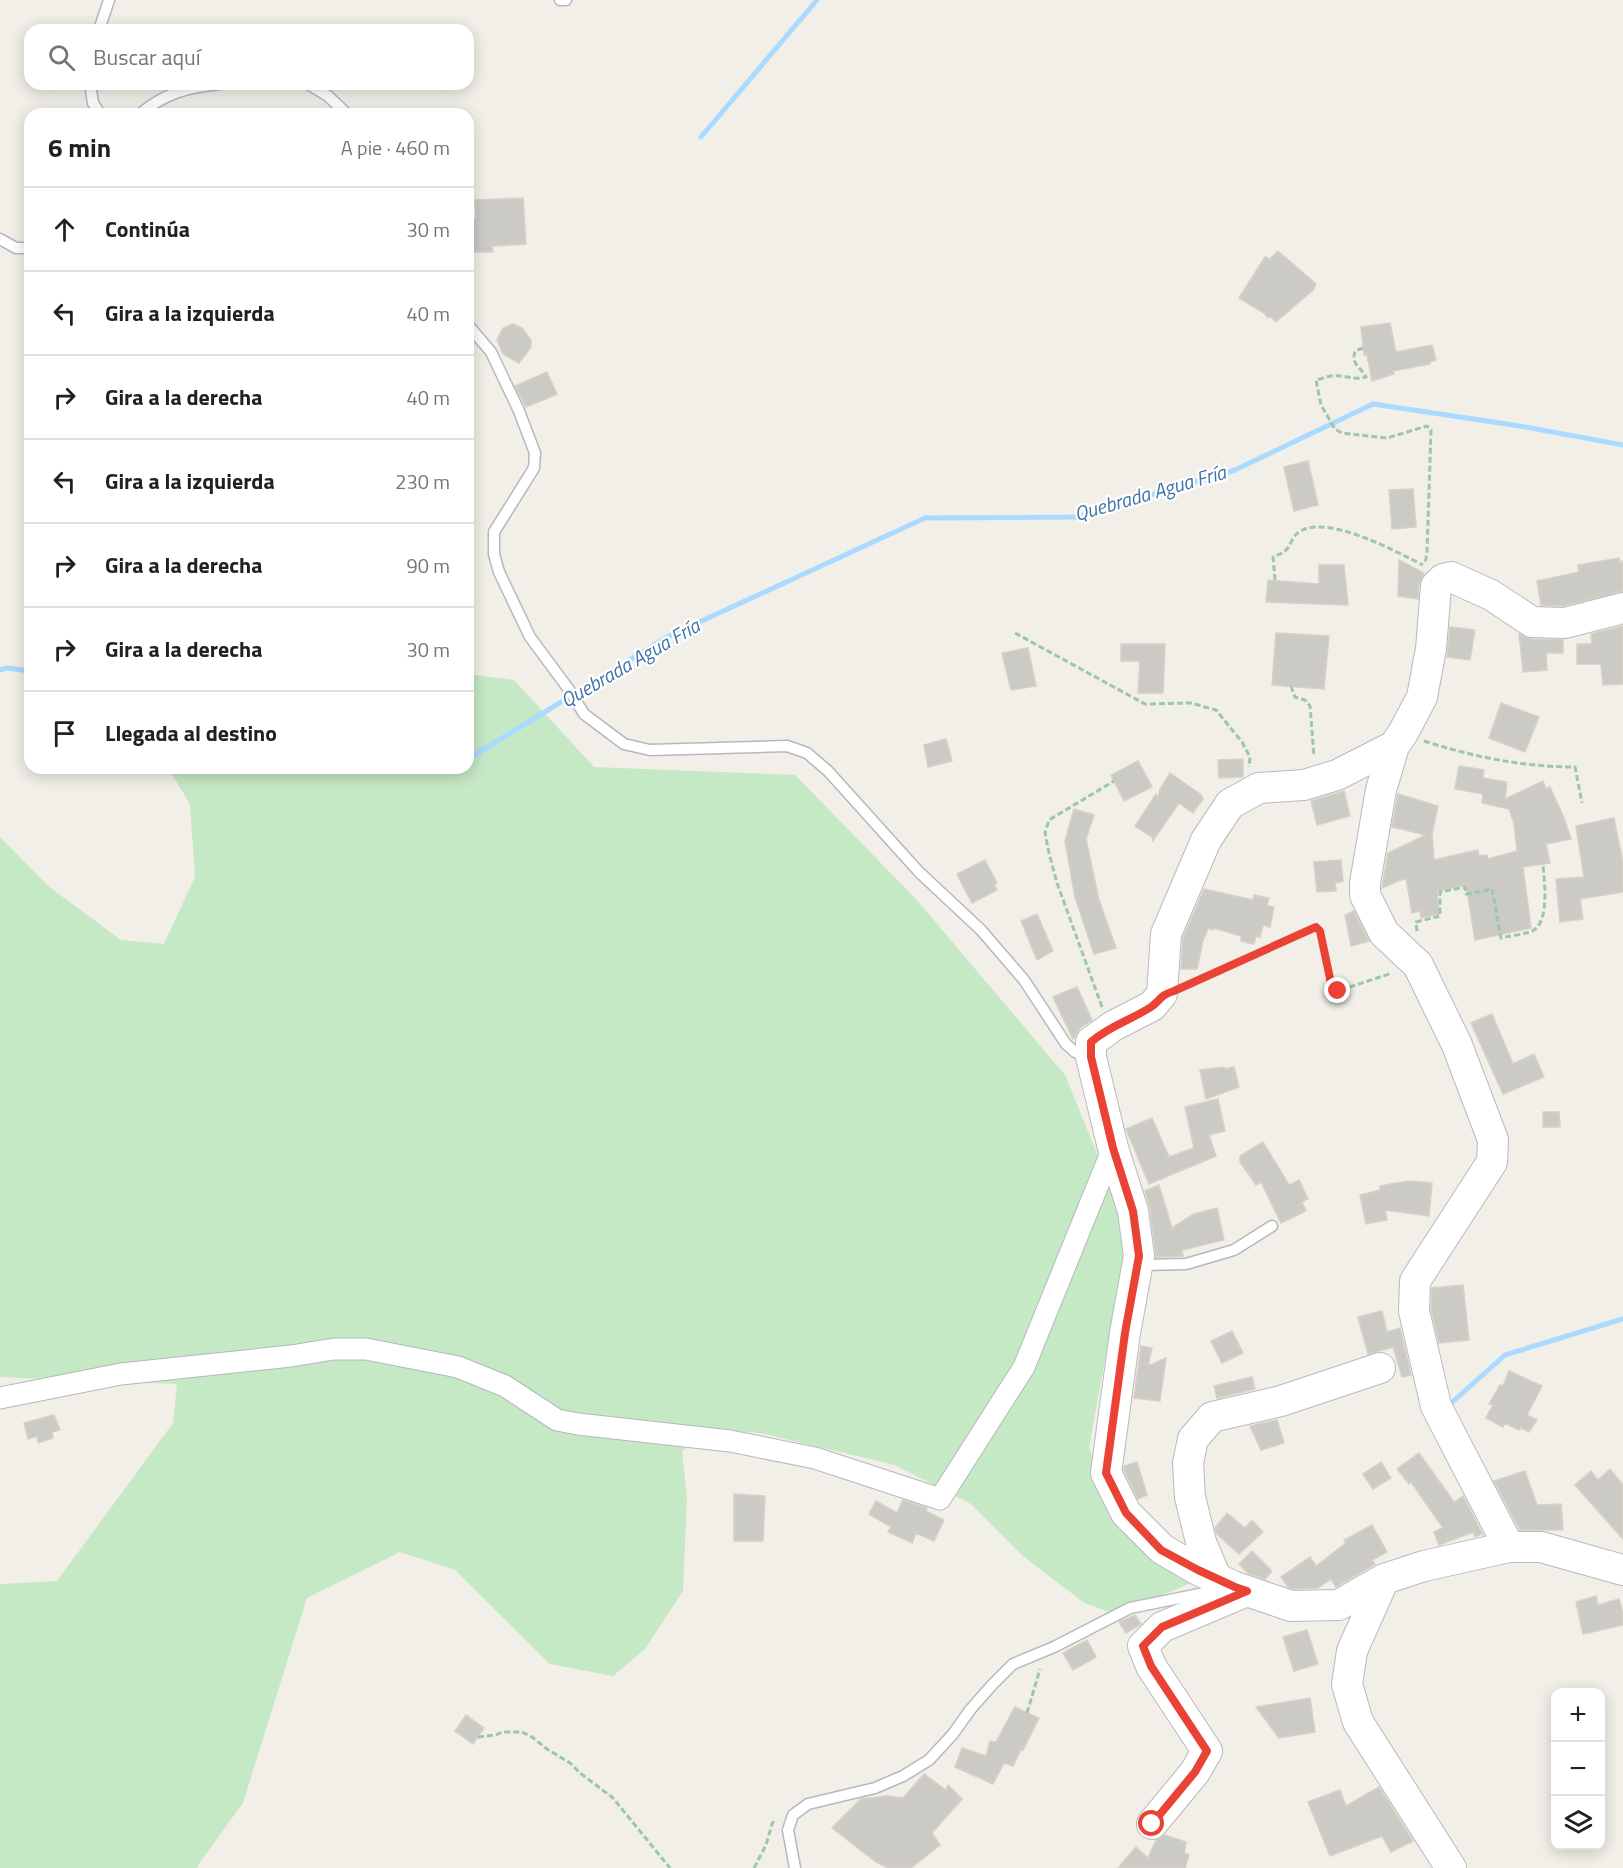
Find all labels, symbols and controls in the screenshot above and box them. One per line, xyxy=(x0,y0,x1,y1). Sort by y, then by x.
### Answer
search box xyxy=(24,24,474,90)
text: Buscar aquí xyxy=(93,40,201,74)
icon: search xyxy=(45,41,78,74)
text: 6 min xyxy=(48,128,111,167)
text: A pie · 460 m xyxy=(341,132,450,163)
text: Continúa xyxy=(105,212,190,246)
icon: ahead xyxy=(48,213,81,246)
text: 30 m xyxy=(406,214,450,245)
text: Gira a la izquierda xyxy=(105,296,275,330)
icon: left xyxy=(48,297,81,330)
text: 40 m xyxy=(406,298,450,329)
text: Gira a la derecha xyxy=(105,380,262,414)
icon: right xyxy=(48,381,81,414)
text: 40 m xyxy=(406,382,450,413)
water label: Quebrada Agua Fría xyxy=(1070,456,1230,529)
text: Gira a la izquierda xyxy=(105,464,275,498)
icon: left xyxy=(48,465,81,498)
text: 230 m xyxy=(395,466,450,497)
text: Gira a la derecha xyxy=(105,548,262,582)
icon: right xyxy=(48,549,81,582)
text: 90 m xyxy=(406,550,450,581)
water label: Quebrada Agua Fría xyxy=(554,609,706,715)
text: Gira a la derecha xyxy=(105,632,262,666)
icon: right xyxy=(48,633,81,666)
text: 30 m xyxy=(406,634,450,665)
text: Llegada al destino xyxy=(105,716,277,750)
icon: arrive xyxy=(48,717,81,750)
route end xyxy=(1324,977,1350,1003)
map controls xyxy=(1551,1688,1605,1850)
button: + xyxy=(1551,1688,1605,1742)
button: − xyxy=(1551,1742,1605,1796)
button: layers xyxy=(1551,1796,1605,1850)
route start xyxy=(1138,1810,1164,1836)

